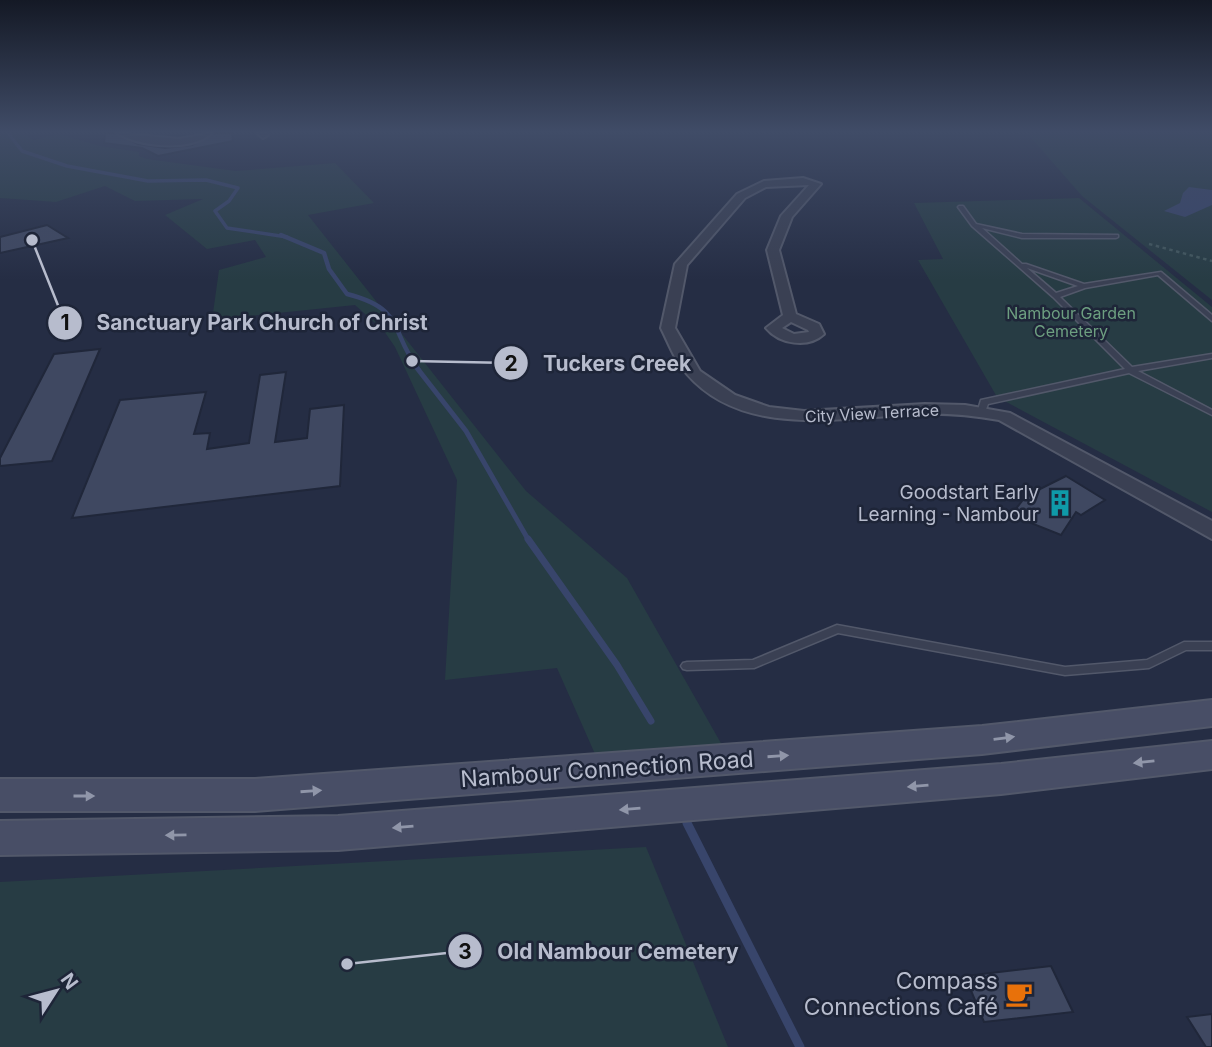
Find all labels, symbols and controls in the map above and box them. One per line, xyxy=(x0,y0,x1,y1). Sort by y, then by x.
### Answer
callout: Sanctuary Park Church of Christ xyxy=(47,302,441,344)
park label: Nambour Garden Cemetery xyxy=(1006,303,1136,341)
text: 1 xyxy=(60,310,70,335)
text: Sanctuary Park Church of Christ xyxy=(96,310,428,335)
callout: Tuckers Creek xyxy=(494,342,705,384)
text: 2 xyxy=(504,351,518,376)
text: Tuckers Creek xyxy=(543,351,692,376)
street label: City View Terrace xyxy=(804,399,940,427)
place label: Goodstart Early Learning - Nambour xyxy=(858,481,1039,526)
building icon: Goodstart Early Learning - Nambour xyxy=(1045,488,1075,518)
one-way arrow xyxy=(993,732,1015,743)
street label: Nambour Connection Road xyxy=(460,745,754,793)
one-way arrow xyxy=(767,750,789,761)
one-way arrow xyxy=(1133,757,1155,768)
one-way arrow xyxy=(907,781,929,792)
one-way arrow xyxy=(300,785,322,796)
one-way arrow xyxy=(73,790,95,802)
one-way arrow xyxy=(618,804,640,815)
one-way arrow xyxy=(392,822,414,833)
one-way arrow xyxy=(164,830,186,841)
callout: Old Nambour Cemetery xyxy=(448,930,752,972)
text: 3 xyxy=(458,939,472,964)
text: Old Nambour Cemetery xyxy=(497,939,739,964)
north arrow xyxy=(21,956,91,1026)
place label: Compass Connections Café xyxy=(804,967,998,1021)
text: N xyxy=(56,969,83,994)
cafe icon: Compass Connections Café xyxy=(1004,979,1034,1009)

